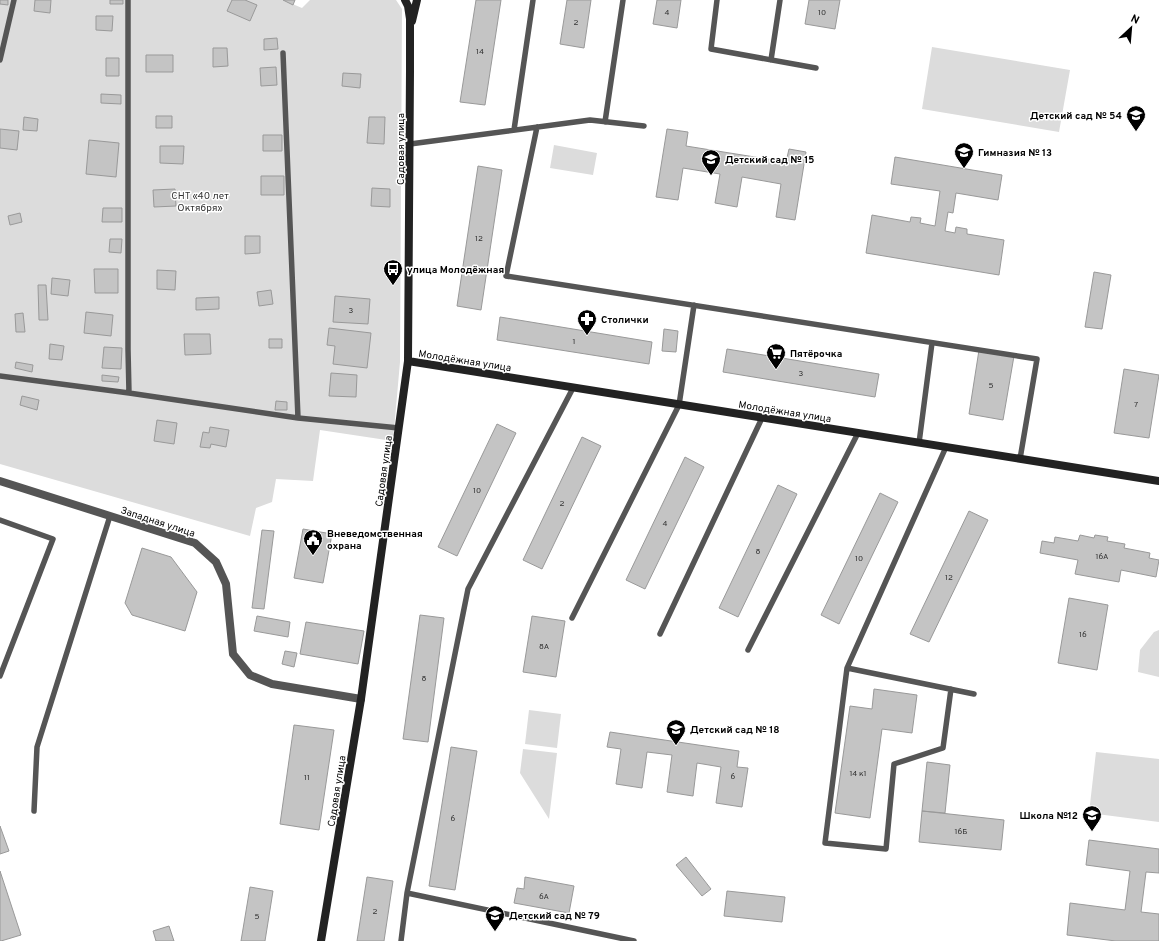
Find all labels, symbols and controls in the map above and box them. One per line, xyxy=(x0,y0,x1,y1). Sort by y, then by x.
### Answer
house number: 4 xyxy=(665,8,670,18)
house number: 10 xyxy=(818,8,826,18)
north arrow xyxy=(1111,8,1151,48)
text: N xyxy=(1128,12,1142,28)
house number: 2 xyxy=(574,18,579,28)
house number: 14 xyxy=(476,47,484,57)
school or university icon: Детский сад № 54 xyxy=(1125,104,1147,132)
place label: Детский сад № 54 xyxy=(1030,110,1122,123)
street label: Садовая улица xyxy=(395,113,408,185)
school or university icon: Гимназия № 13 xyxy=(953,141,975,169)
place label: Гимназия № 13 xyxy=(978,147,1052,160)
school or university icon: Детский сад № 15 xyxy=(700,148,722,176)
place label: Детский сад № 15 xyxy=(725,154,814,167)
park label: СНТ «40 лет Октября» xyxy=(171,190,229,215)
house number: 12 xyxy=(475,234,483,244)
bus stop icon: улица Молодёжная xyxy=(382,258,404,286)
place label: улица Молодёжная xyxy=(407,264,504,277)
house number: 3 xyxy=(349,306,354,316)
pharmacy icon: Столички xyxy=(576,308,598,336)
place label: Столички xyxy=(601,314,649,327)
house number: 1 xyxy=(573,337,575,347)
supermarket icon: Пятёрочка xyxy=(765,342,787,370)
street label: Молодёжная улица xyxy=(417,348,512,375)
place label: Пятёрочка xyxy=(790,348,842,361)
house number: 3 xyxy=(799,369,804,379)
house number: 5 xyxy=(989,381,994,391)
street label: Молодёжная улица xyxy=(737,399,832,426)
house number: 7 xyxy=(1134,400,1138,410)
street label: Садовая улица xyxy=(373,435,396,508)
house number: 10 xyxy=(473,486,481,496)
house number: 2 xyxy=(560,499,565,509)
street label: Западная улица xyxy=(119,504,196,541)
house number: 4 xyxy=(663,519,668,529)
public building icon: Вневедомственная охрана xyxy=(302,528,324,556)
place label: Вневедомственная охрана xyxy=(327,528,423,553)
house number: 8 xyxy=(756,547,761,557)
house number: 16А xyxy=(1095,552,1109,562)
house number: 10 xyxy=(855,554,863,564)
house number: 12 xyxy=(945,573,953,583)
house number: 16 xyxy=(1079,630,1087,640)
house number: 8А xyxy=(539,642,550,652)
house number: 8 xyxy=(422,674,427,684)
school or university icon: Детский сад № 18 xyxy=(665,718,687,746)
place label: Детский сад № 18 xyxy=(690,724,780,737)
street label: Садовая улица xyxy=(325,755,350,828)
house number: 14 к1 xyxy=(849,769,867,779)
house number: 6 xyxy=(731,772,736,782)
house number: 11 xyxy=(304,773,310,783)
school or university icon: Школа №12 xyxy=(1081,804,1103,832)
place label: Школа №12 xyxy=(1019,810,1078,823)
house number: 6 xyxy=(451,814,456,824)
house number: 16Б xyxy=(954,827,968,837)
house number: 6А xyxy=(539,892,550,902)
school or university icon: Детский сад № 79 xyxy=(484,904,506,932)
house number: 2 xyxy=(373,907,378,917)
place label: Детский сад № 79 xyxy=(509,910,600,923)
house number: 5 xyxy=(255,912,260,922)

